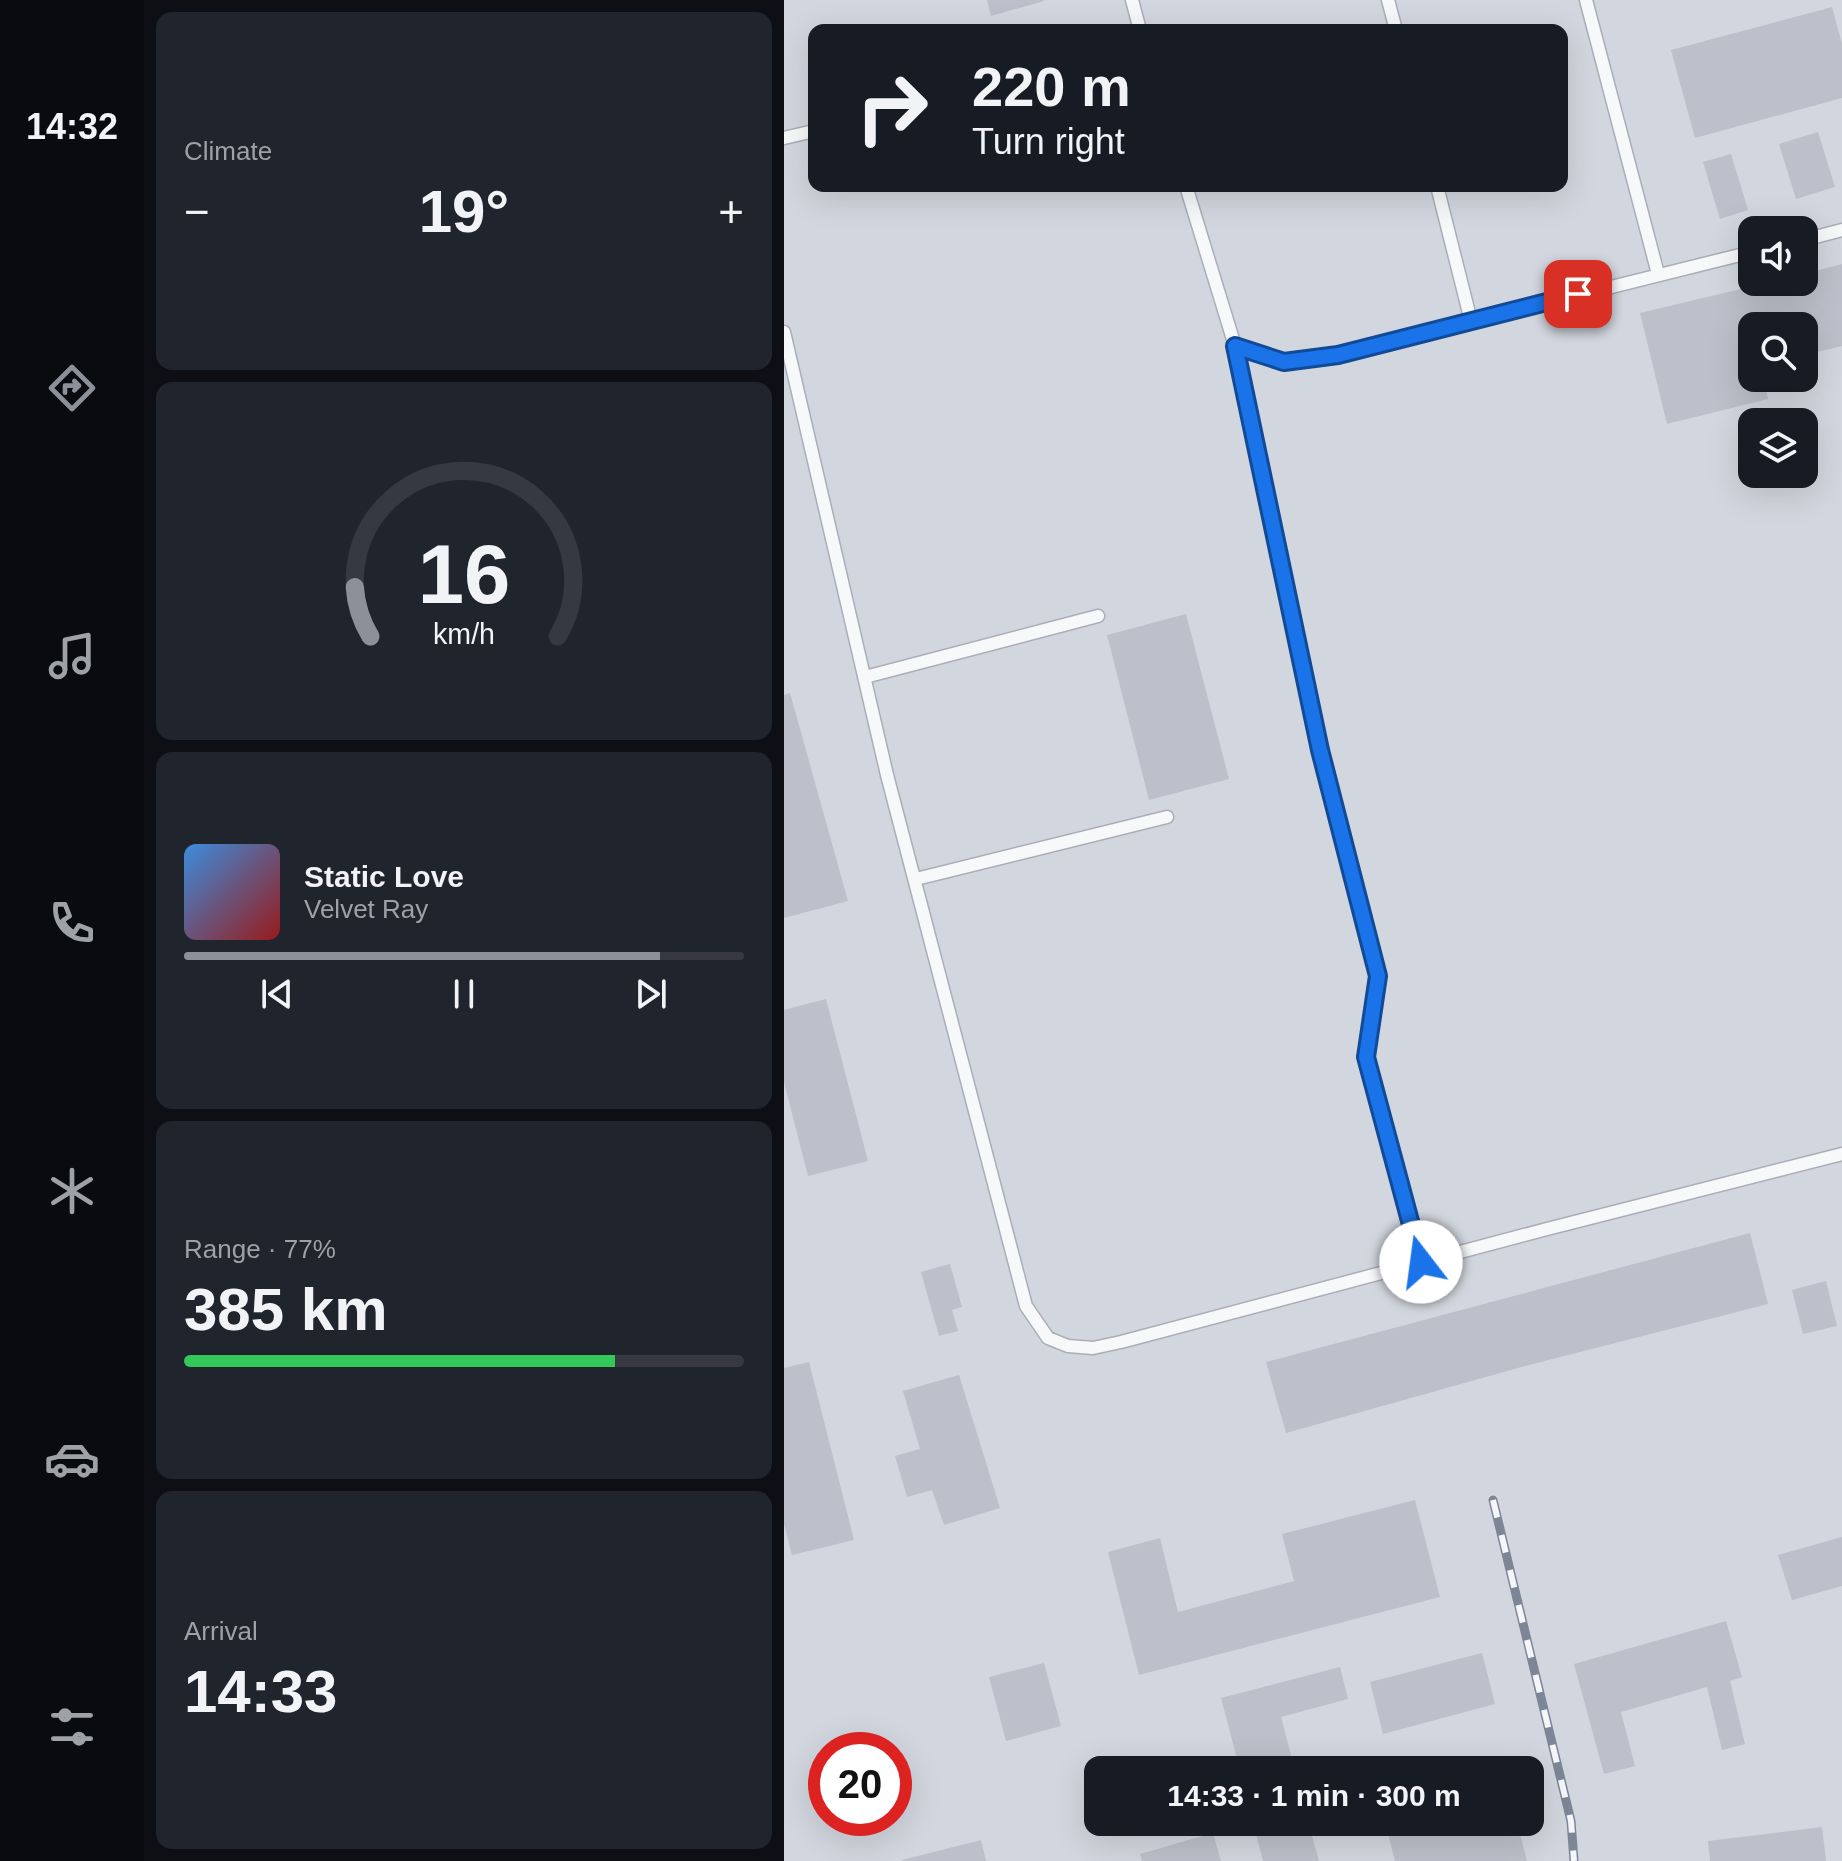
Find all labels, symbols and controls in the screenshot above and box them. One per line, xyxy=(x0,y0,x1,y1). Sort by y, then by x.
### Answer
text: 220 m xyxy=(972,55,1131,118)
icon: right xyxy=(840,56,944,160)
text: 14:32 xyxy=(26,106,118,147)
text: Turn right xyxy=(972,121,1125,162)
text: Climate xyxy=(184,136,272,166)
text: 19° xyxy=(419,178,509,245)
text: − xyxy=(184,187,210,236)
text: + xyxy=(718,187,744,236)
map controls xyxy=(1738,216,1818,488)
button: sound xyxy=(1738,216,1818,296)
pin xyxy=(1544,260,1612,328)
icon: arrive xyxy=(1556,272,1600,316)
button: search xyxy=(1738,312,1818,392)
icon: directions xyxy=(44,360,100,416)
button: layers xyxy=(1738,408,1818,488)
text: 16 xyxy=(418,527,510,620)
text: km/h xyxy=(433,618,495,650)
icon: music xyxy=(44,628,100,684)
text: Static Love xyxy=(304,860,464,893)
text: Velvet Ray xyxy=(304,894,428,924)
icon: phone xyxy=(44,895,100,951)
icon: previous xyxy=(255,972,299,1016)
icon: pause xyxy=(442,972,486,1016)
icon: next xyxy=(629,972,673,1016)
icon: climate xyxy=(44,1163,100,1219)
position arrow xyxy=(1379,1220,1463,1304)
text: Range · 77% xyxy=(184,1234,336,1264)
text: 385 km xyxy=(184,1276,388,1343)
icon: car xyxy=(44,1431,100,1487)
text: Arrival xyxy=(184,1616,258,1646)
text: 14:33 xyxy=(184,1658,337,1725)
icon: filters xyxy=(44,1699,100,1755)
speed limit sign: 20 xyxy=(808,1732,912,1836)
text: 14:33 · 1 min · 300 m xyxy=(1167,1779,1461,1812)

